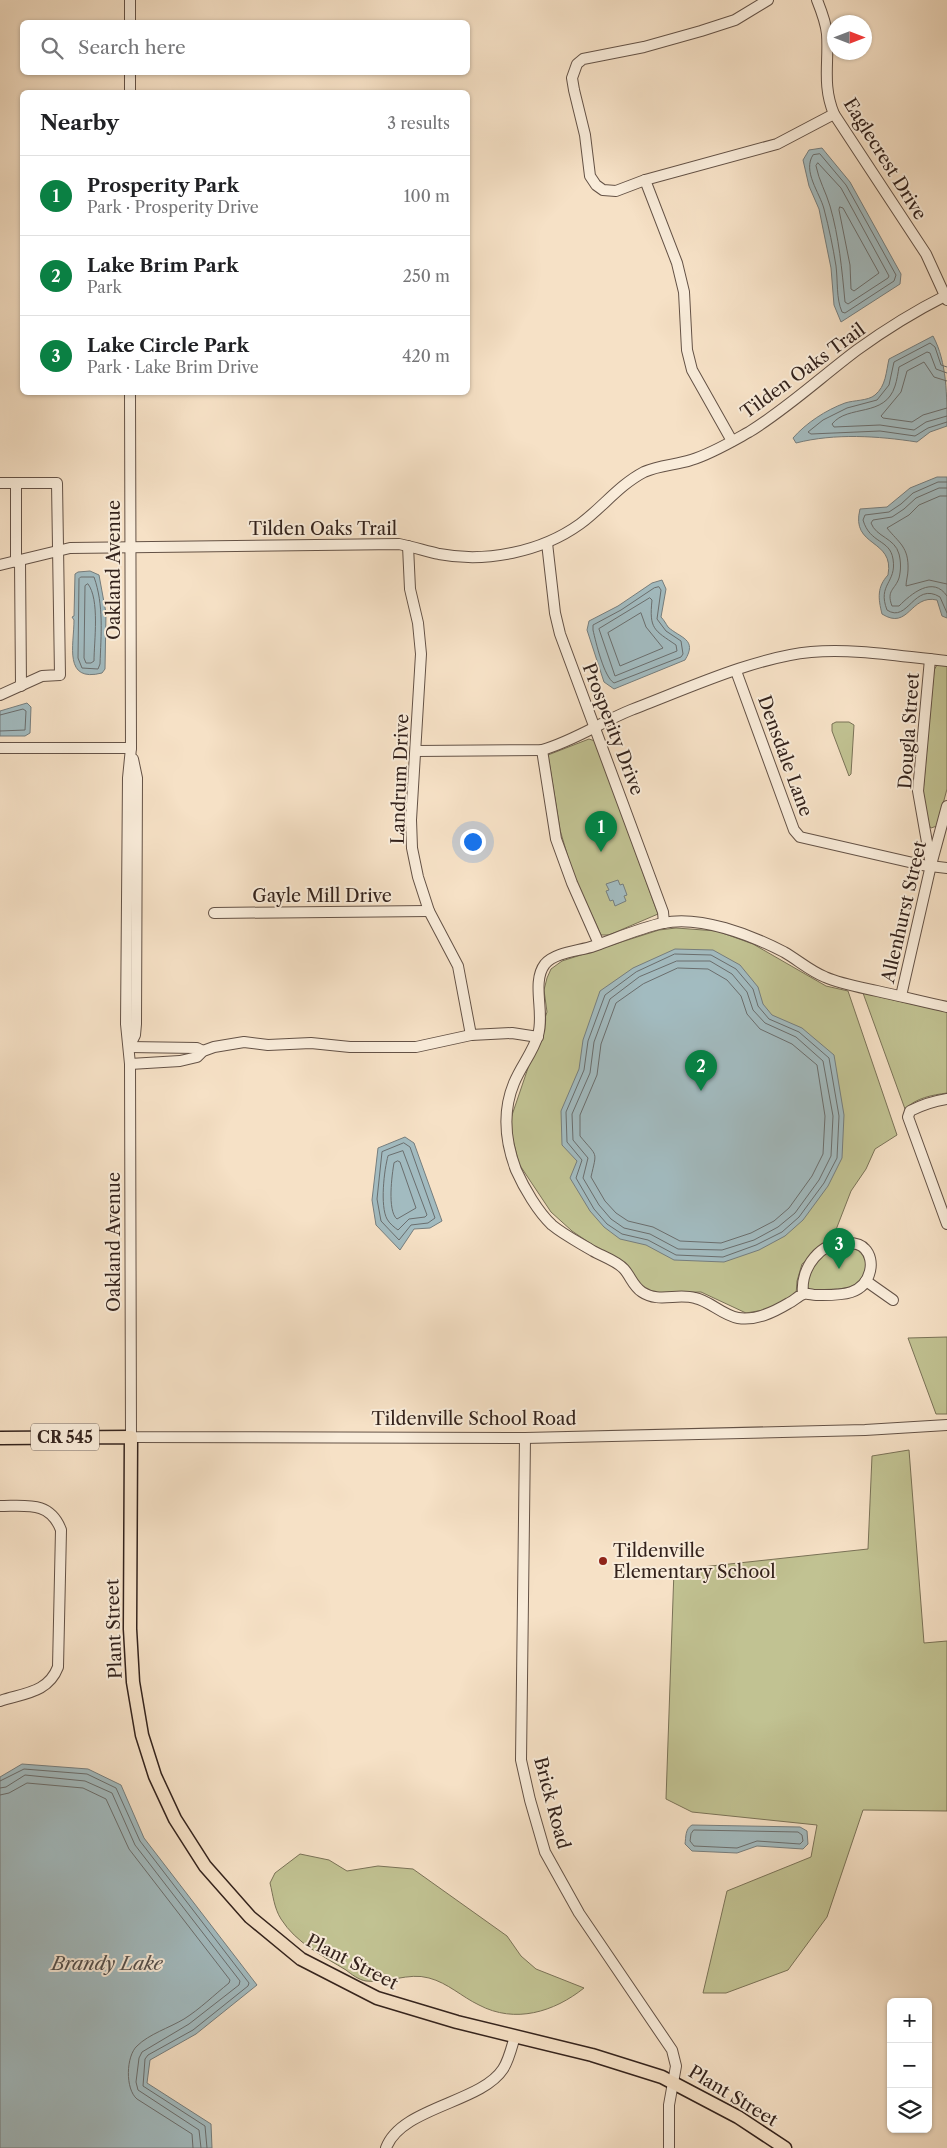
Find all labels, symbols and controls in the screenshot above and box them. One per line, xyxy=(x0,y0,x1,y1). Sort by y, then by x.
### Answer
north arrow xyxy=(827,15,872,60)
search box xyxy=(20,20,470,75)
icon: search xyxy=(38,34,66,62)
text: Search here xyxy=(78,36,186,59)
street label: Eaglecrest Drive xyxy=(839,94,931,224)
text: Nearby xyxy=(40,110,119,135)
text: 3 results xyxy=(387,113,450,133)
text: Prosperity Park xyxy=(87,174,239,197)
text: 1 xyxy=(52,186,60,206)
text: 100 m xyxy=(404,186,450,206)
text: Park · Prosperity Drive xyxy=(87,197,259,217)
text: Lake Brim Park xyxy=(87,254,239,277)
text: 2 xyxy=(51,266,61,286)
text: 250 m xyxy=(403,266,450,286)
text: Park xyxy=(87,277,122,297)
street label: Tilden Oaks Trail xyxy=(737,318,869,424)
text: Lake Circle Park xyxy=(87,334,249,357)
text: 3 xyxy=(51,346,61,366)
text: 420 m xyxy=(402,346,450,366)
text: Park · Lake Brim Drive xyxy=(87,357,259,377)
street label: Oakland Avenue xyxy=(103,500,125,640)
street label: Tilden Oaks Trail xyxy=(249,518,397,540)
street label: Prosperity Drive xyxy=(578,660,648,798)
street label: Dougla Street xyxy=(894,671,924,790)
street label: Densdale Lane xyxy=(753,693,817,819)
street label: Landrum Drive xyxy=(387,713,413,845)
pin: 1 xyxy=(585,811,617,852)
your location xyxy=(460,829,486,855)
street label: Allenhurst Street xyxy=(877,838,931,986)
street label: Gayle Mill Drive xyxy=(252,885,392,907)
pin: 2 xyxy=(685,1050,717,1091)
street label: Oakland Avenue xyxy=(103,1172,125,1312)
pin: 3 xyxy=(823,1228,855,1269)
street label: Tildenville School Road xyxy=(372,1408,576,1430)
road number: CR 545 xyxy=(31,1424,99,1450)
place label: Tildenville Elementary School xyxy=(613,1540,776,1583)
marker: Tildenville Elementary School xyxy=(597,1555,609,1567)
street label: Plant Street xyxy=(101,1578,127,1679)
street label: Brick Road xyxy=(529,1755,575,1851)
street label: Plant Street xyxy=(302,1929,402,1995)
water label: Brandy Lake xyxy=(49,1952,163,1975)
map controls xyxy=(887,1998,932,2133)
button: + xyxy=(887,1998,932,2043)
button: − xyxy=(887,2043,932,2088)
street label: Plant Street xyxy=(684,2061,782,2132)
button: layers xyxy=(887,2088,932,2133)

